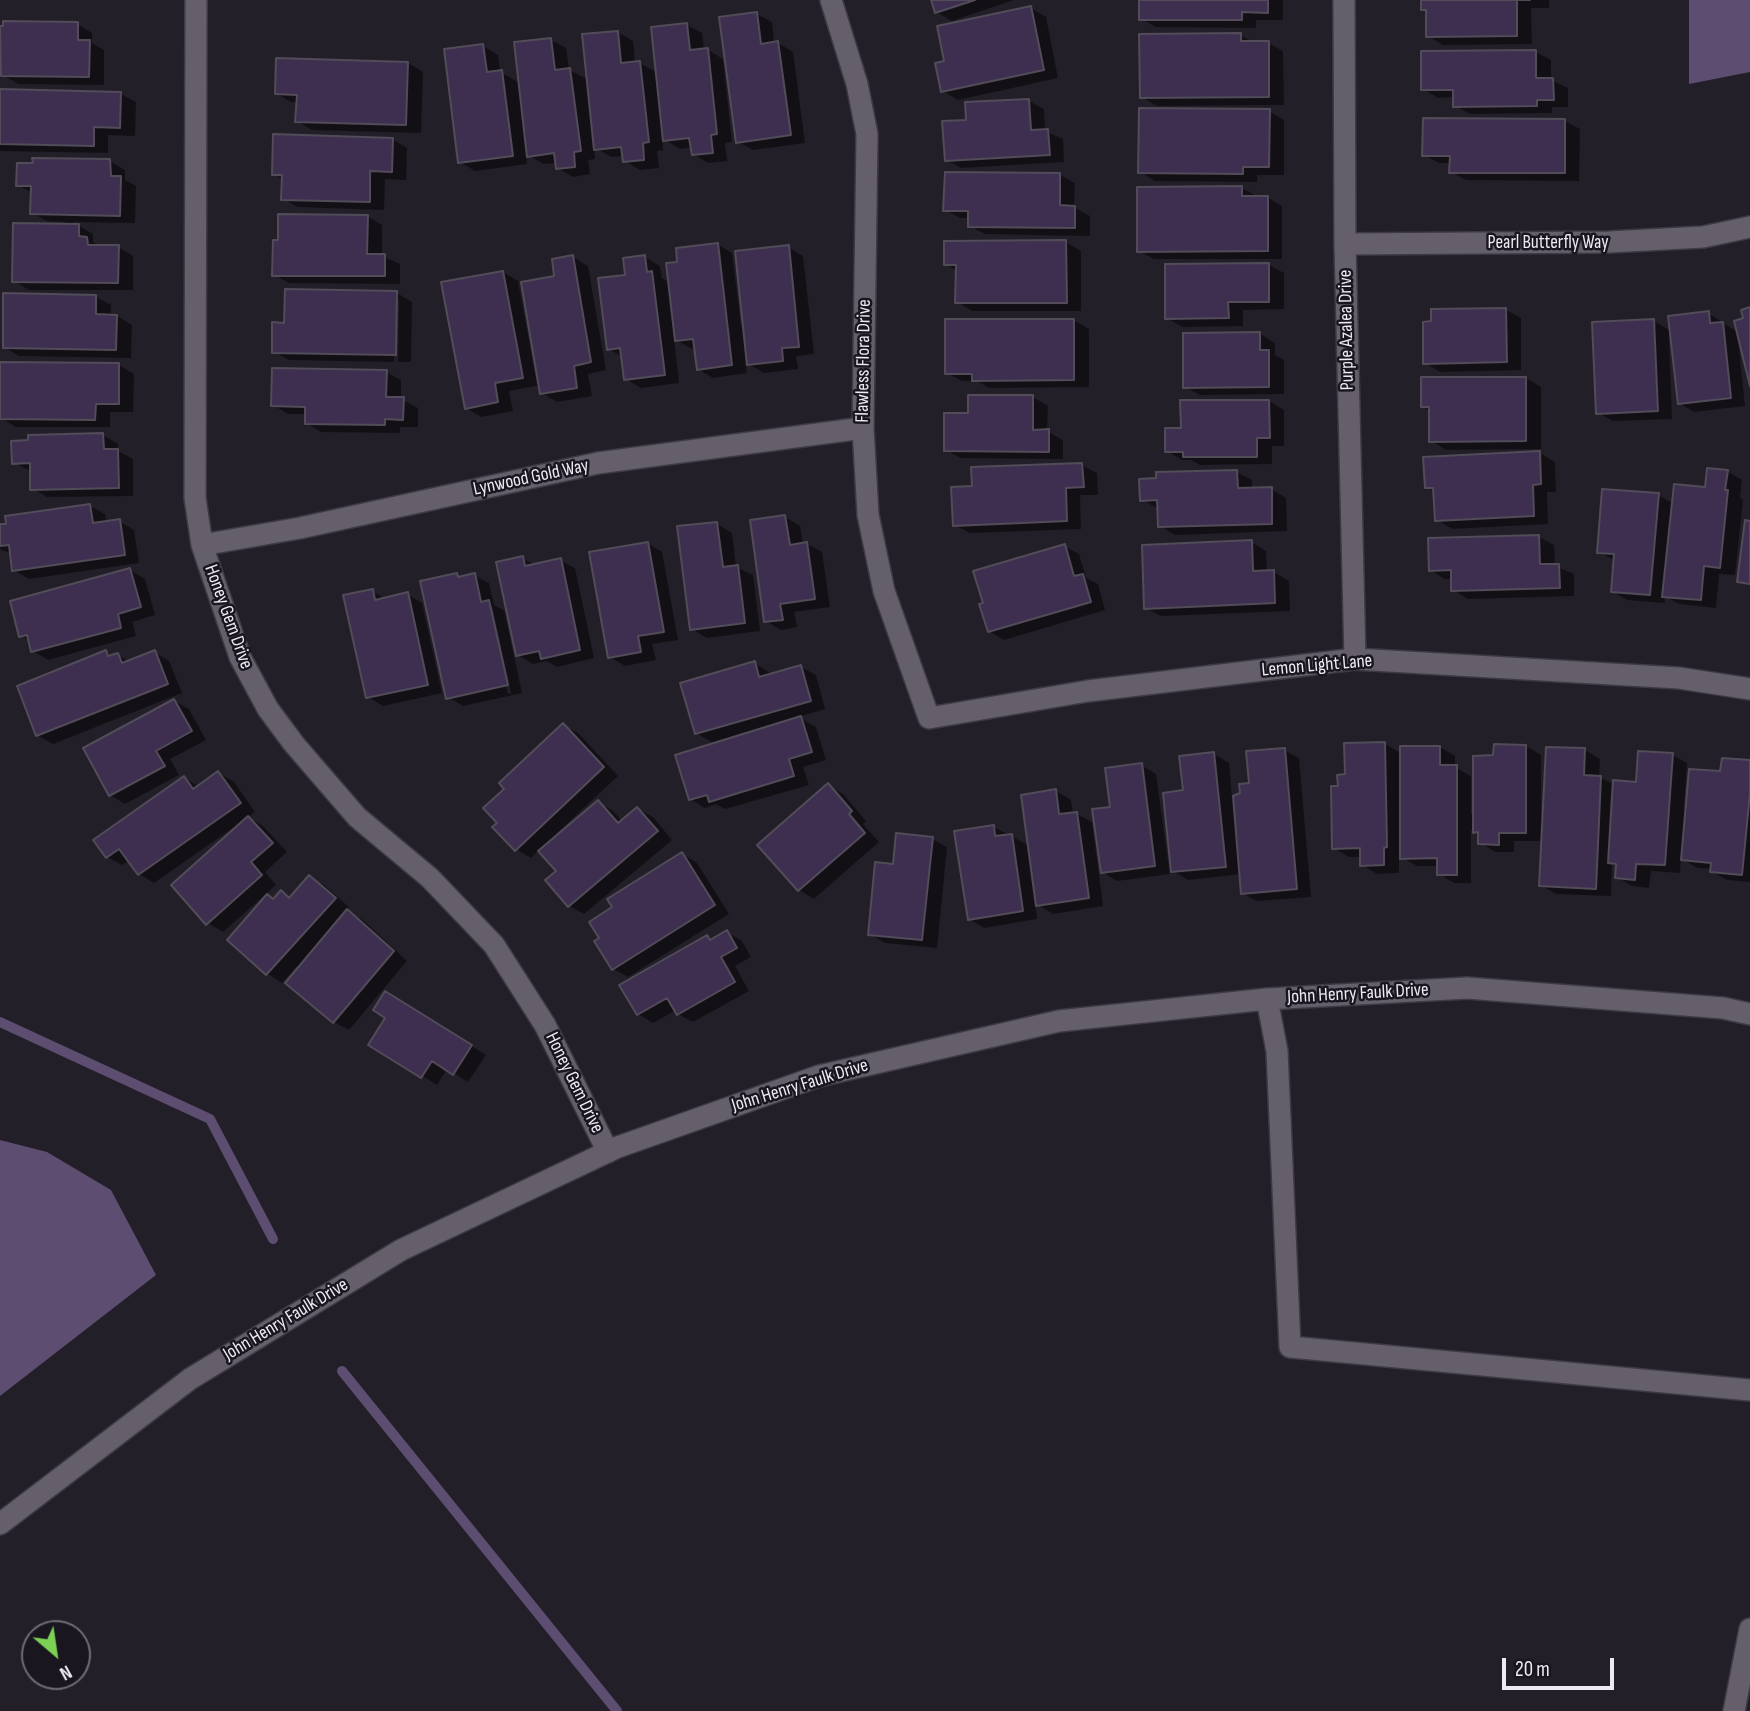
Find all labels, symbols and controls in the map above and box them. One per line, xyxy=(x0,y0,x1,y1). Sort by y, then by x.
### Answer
street label: Pearl Butterfly Way xyxy=(1487,232,1609,254)
street label: Purple Azalea Drive xyxy=(1335,270,1359,390)
street label: Flawless Flora Drive xyxy=(852,299,876,423)
street label: Lynwood Gold Way xyxy=(471,455,591,501)
street label: Honey Gem Drive xyxy=(199,562,257,672)
street label: Lemon Light Lane xyxy=(1261,650,1373,682)
street label: John Henry Faulk Drive xyxy=(1287,979,1429,1009)
street label: Honey Gem Drive xyxy=(540,1029,608,1137)
street label: John Henry Faulk Drive xyxy=(729,1054,871,1118)
street label: John Henry Faulk Drive xyxy=(219,1274,353,1366)
north arrow xyxy=(21,1620,91,1690)
scale bar xyxy=(1505,1644,1617,1688)
text: 20 m xyxy=(1515,1657,1550,1682)
text: N xyxy=(55,1660,75,1685)

